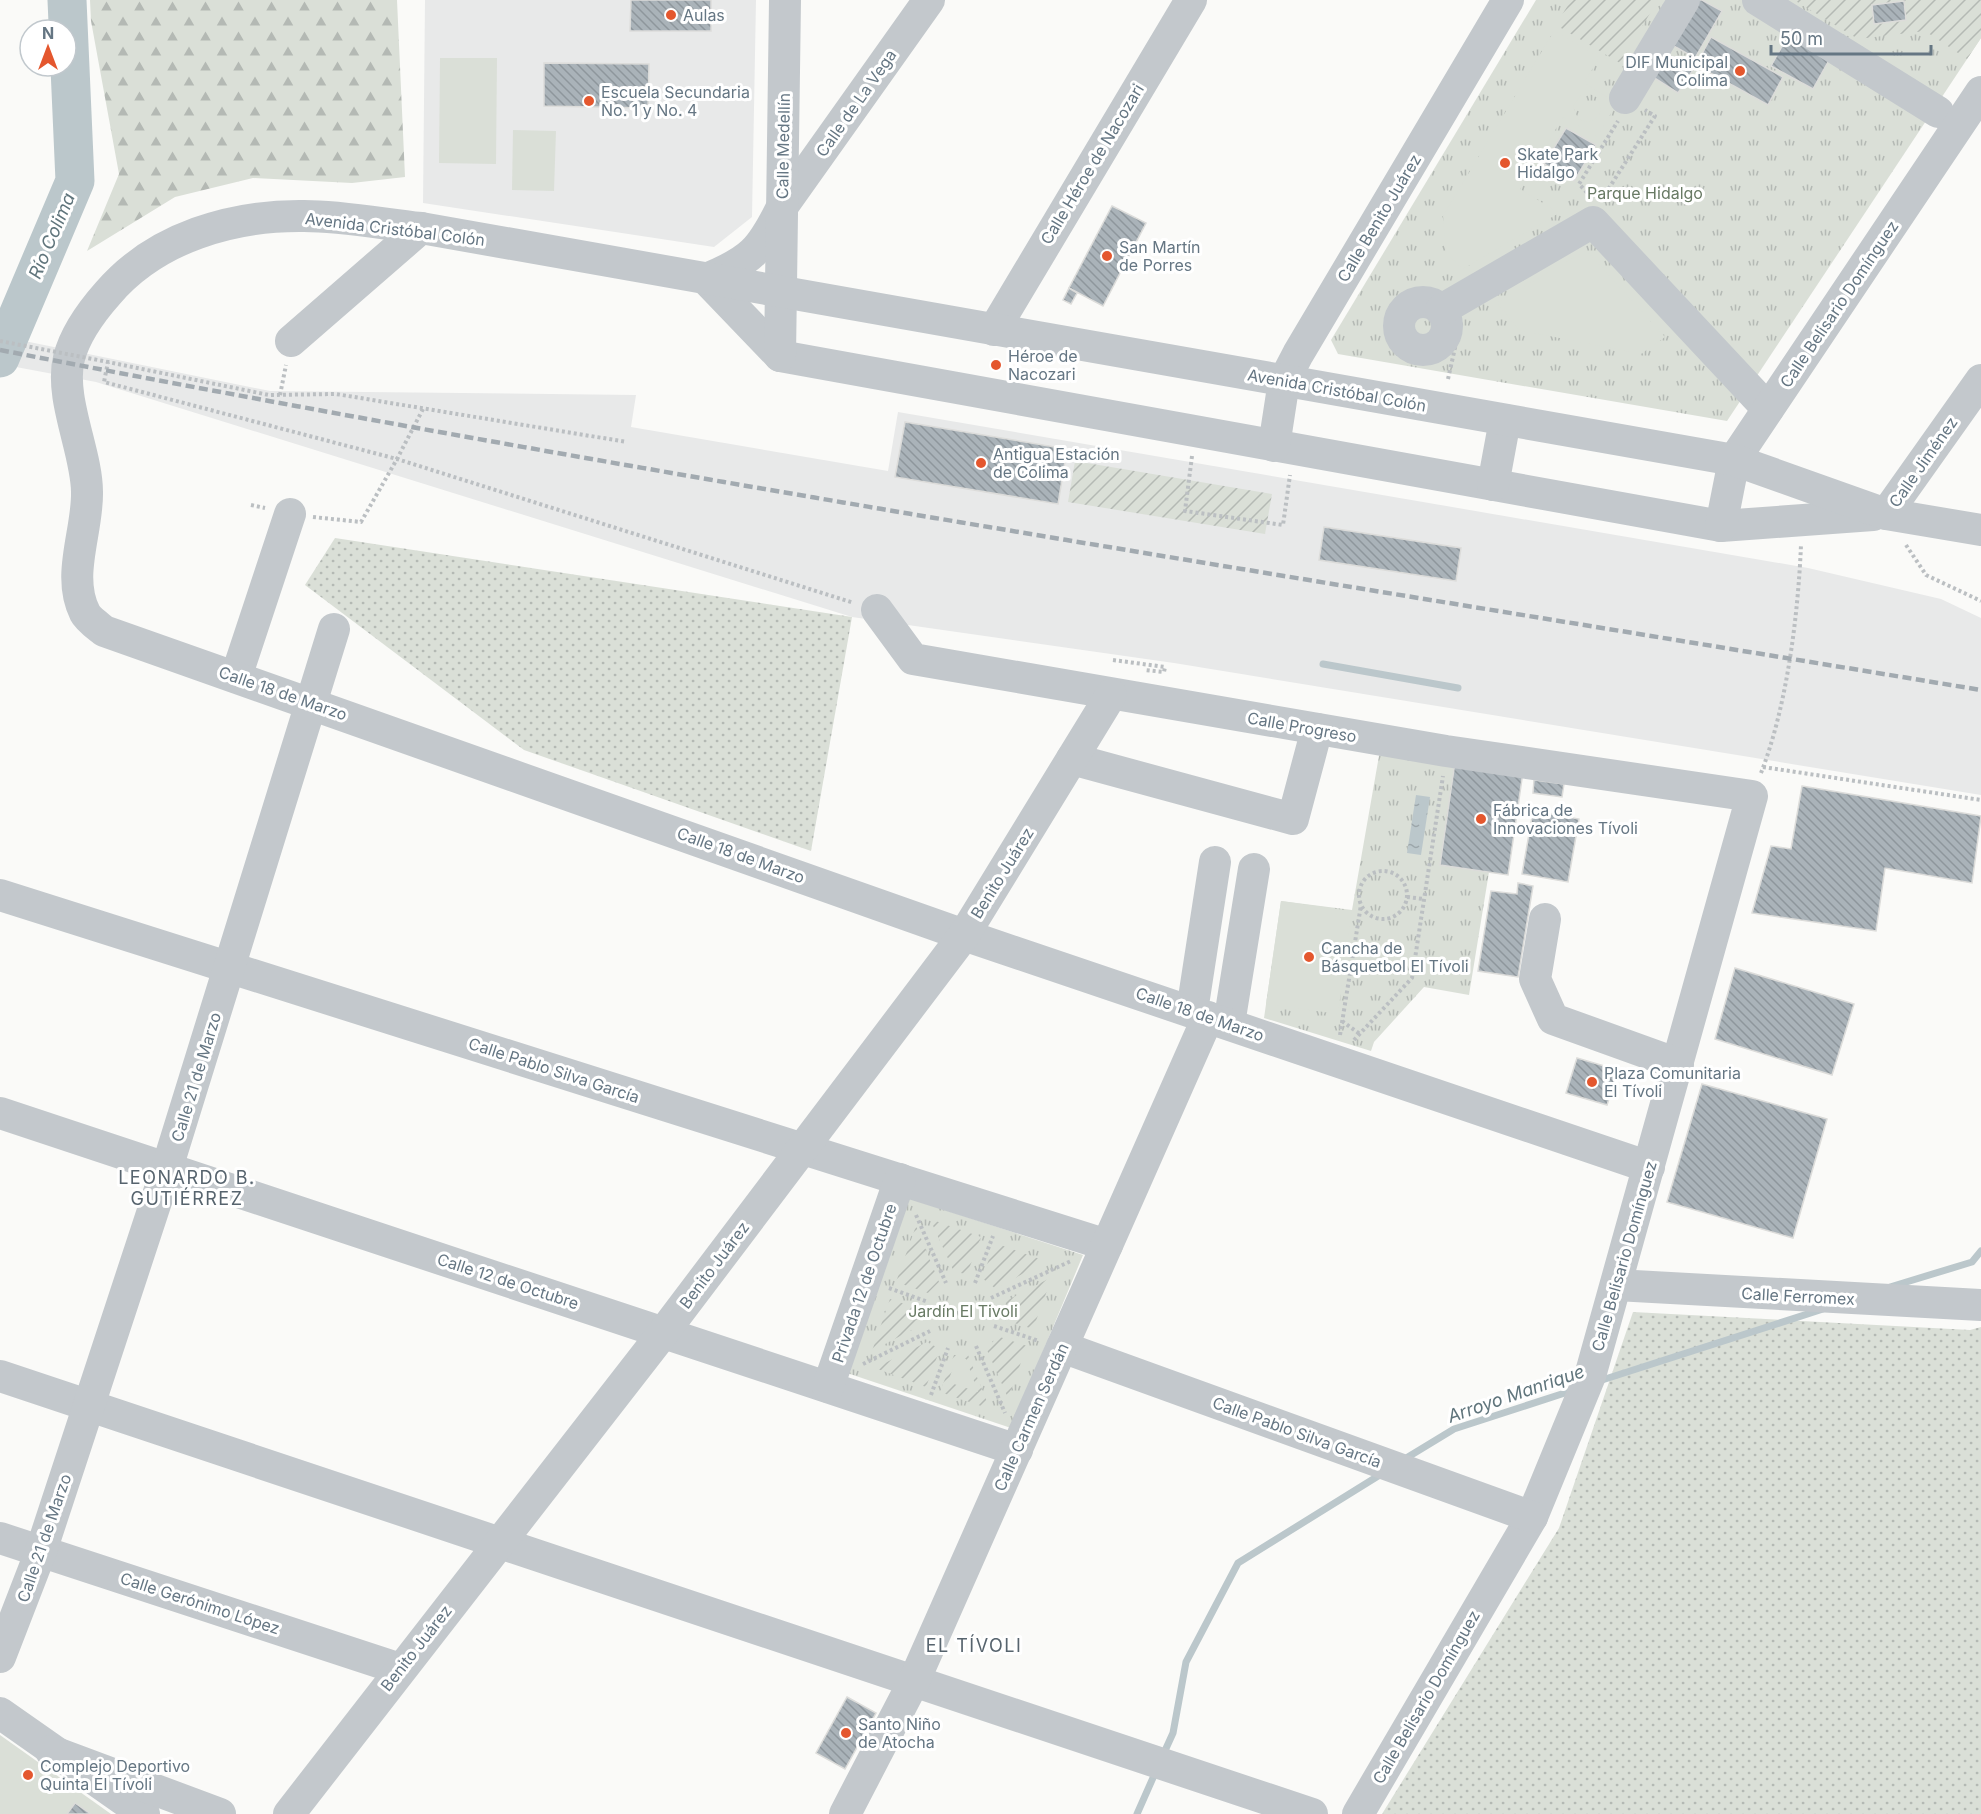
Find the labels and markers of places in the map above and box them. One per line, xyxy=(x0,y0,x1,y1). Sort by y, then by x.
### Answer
place label: Aulas xyxy=(683,5,725,25)
marker: Aulas xyxy=(664,8,678,22)
place label: DIF Municipal Colima xyxy=(1625,52,1728,90)
marker: DIF Municipal Colima xyxy=(1733,64,1747,78)
place label: Escuela Secundaria No. 1 y No. 4 xyxy=(601,82,750,120)
marker: Escuela Secundaria No. 1 y No. 4 xyxy=(582,94,596,108)
place label: Skate Park Hidalgo xyxy=(1517,144,1598,182)
marker: Skate Park Hidalgo xyxy=(1498,156,1512,170)
place label: San Martín de Porres xyxy=(1119,237,1200,275)
marker: San Martín de Porres xyxy=(1100,249,1114,263)
place label: Héroe de Nacozari xyxy=(1008,346,1078,384)
marker: Héroe de Nacozari xyxy=(989,358,1003,372)
place label: Antigua Estación de Colima xyxy=(993,444,1120,482)
marker: Antigua Estación de Colima xyxy=(974,456,988,470)
place label: Fábrica de Innovaciones Tívoli xyxy=(1493,800,1638,838)
marker: Fábrica de Innovaciones Tívoli xyxy=(1474,812,1488,826)
place label: Cancha de Básquetbol El Tívoli xyxy=(1321,938,1469,976)
marker: Cancha de Básquetbol El Tívoli xyxy=(1302,950,1316,964)
place label: Plaza Comunitaria El Tívoli xyxy=(1604,1063,1741,1101)
marker: Plaza Comunitaria El Tívoli xyxy=(1585,1075,1599,1089)
place label: Santo Niño de Atocha xyxy=(858,1714,941,1752)
marker: Santo Niño de Atocha xyxy=(839,1726,853,1740)
place label: Complejo Deportivo Quinta El Tívoli xyxy=(40,1756,190,1794)
marker: Complejo Deportivo Quinta El Tívoli xyxy=(21,1768,35,1782)

